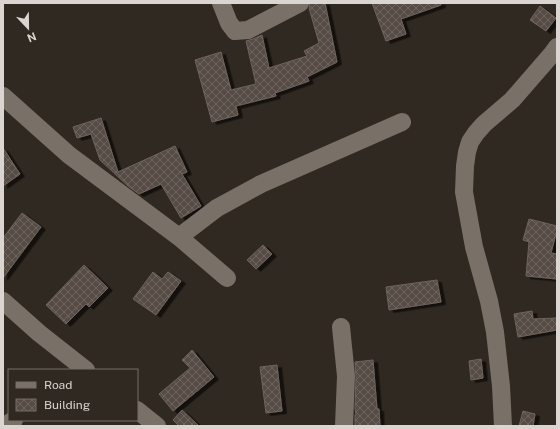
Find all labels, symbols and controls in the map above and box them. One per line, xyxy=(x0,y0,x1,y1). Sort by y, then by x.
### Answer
north arrow xyxy=(8,8,48,48)
text: N xyxy=(26,30,38,44)
legend xyxy=(8,369,138,421)
text: Road xyxy=(44,378,72,392)
text: Building xyxy=(44,398,90,412)

